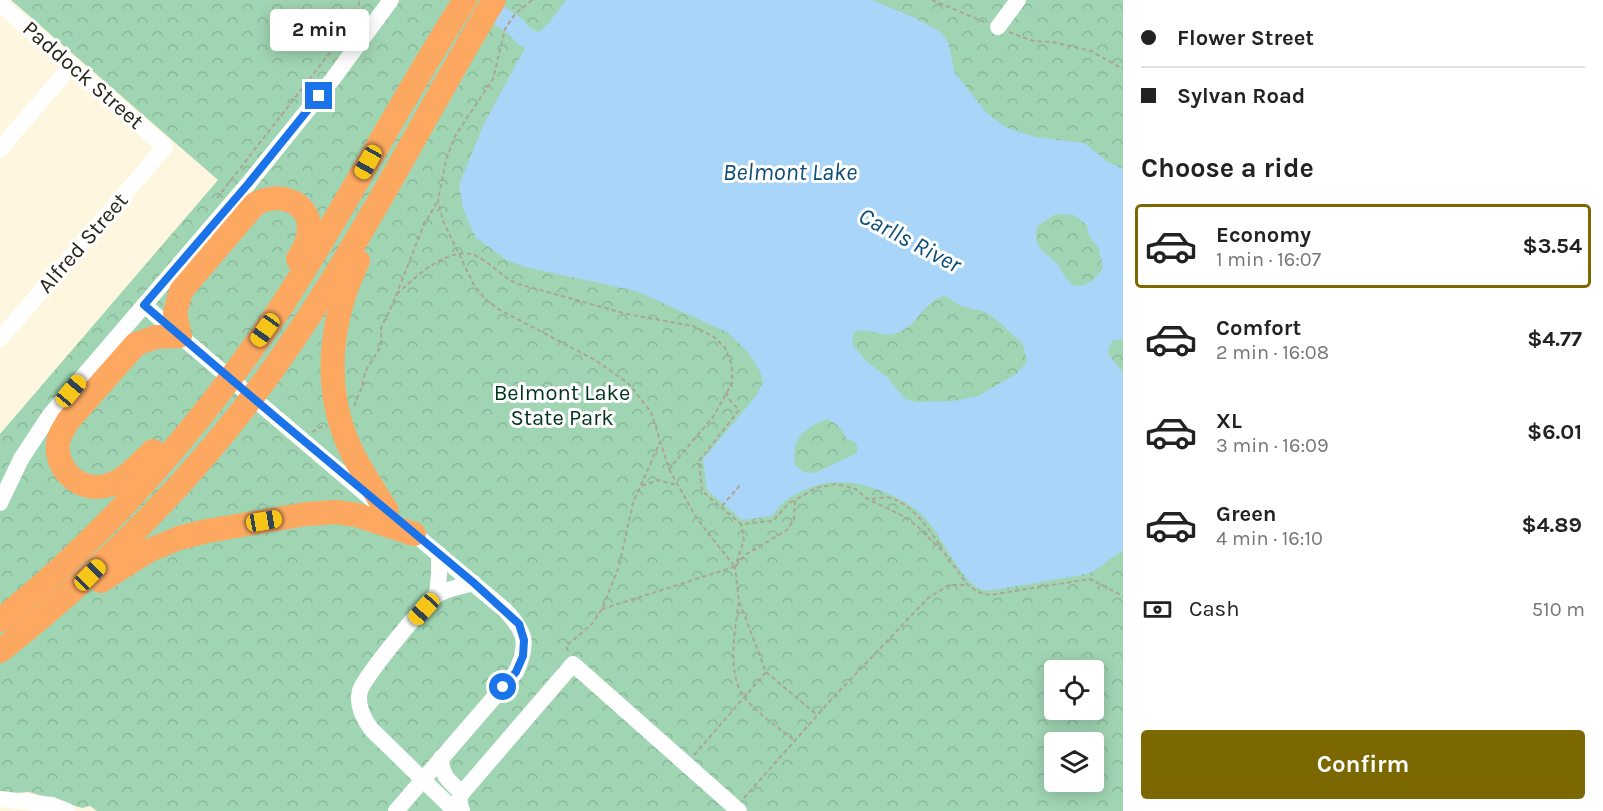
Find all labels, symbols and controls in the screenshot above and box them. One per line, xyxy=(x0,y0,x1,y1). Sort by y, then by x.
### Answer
callout: 2 min xyxy=(270,9,368,51)
street label: Paddock Street xyxy=(17,15,149,135)
text: 2 min xyxy=(292,18,347,41)
text: Flower Street xyxy=(1177,25,1314,51)
route end xyxy=(305,82,332,109)
text: Sylvan Road xyxy=(1177,83,1305,109)
car xyxy=(351,142,385,182)
text: Choose a ride xyxy=(1141,152,1314,184)
water label: Belmont Lake xyxy=(723,158,857,186)
street label: Alfred Street xyxy=(32,188,134,298)
water label: Carlls River xyxy=(854,201,967,279)
icon: car xyxy=(1144,219,1198,273)
text: Economy xyxy=(1216,222,1311,248)
text: $3.54 xyxy=(1523,233,1582,259)
text: 1 min · 16:07 xyxy=(1216,248,1321,271)
car xyxy=(247,310,283,350)
icon: car xyxy=(1144,312,1198,366)
text: Comfort xyxy=(1216,315,1301,341)
text: $4.77 xyxy=(1527,326,1582,352)
text: 2 min · 16:08 xyxy=(1216,341,1329,364)
car xyxy=(53,371,89,411)
park label: Belmont Lake State Park xyxy=(494,380,630,431)
icon: car xyxy=(1144,405,1198,459)
text: XL xyxy=(1216,408,1242,434)
text: $6.01 xyxy=(1527,419,1582,445)
text: 3 min · 16:09 xyxy=(1216,434,1329,457)
icon: car xyxy=(1144,498,1198,552)
text: Green xyxy=(1216,501,1277,527)
car xyxy=(245,509,283,533)
text: $4.89 xyxy=(1521,512,1582,538)
text: 4 min · 16:10 xyxy=(1216,527,1323,550)
car xyxy=(71,556,109,594)
car xyxy=(405,590,443,628)
icon: cash xyxy=(1141,593,1174,626)
text: Cash xyxy=(1189,596,1239,622)
text: 510 m xyxy=(1532,598,1585,621)
map controls xyxy=(1044,660,1104,792)
button: locate xyxy=(1044,660,1104,720)
route start xyxy=(489,673,516,700)
button: Confirm xyxy=(1141,730,1585,799)
button: layers xyxy=(1044,732,1104,792)

